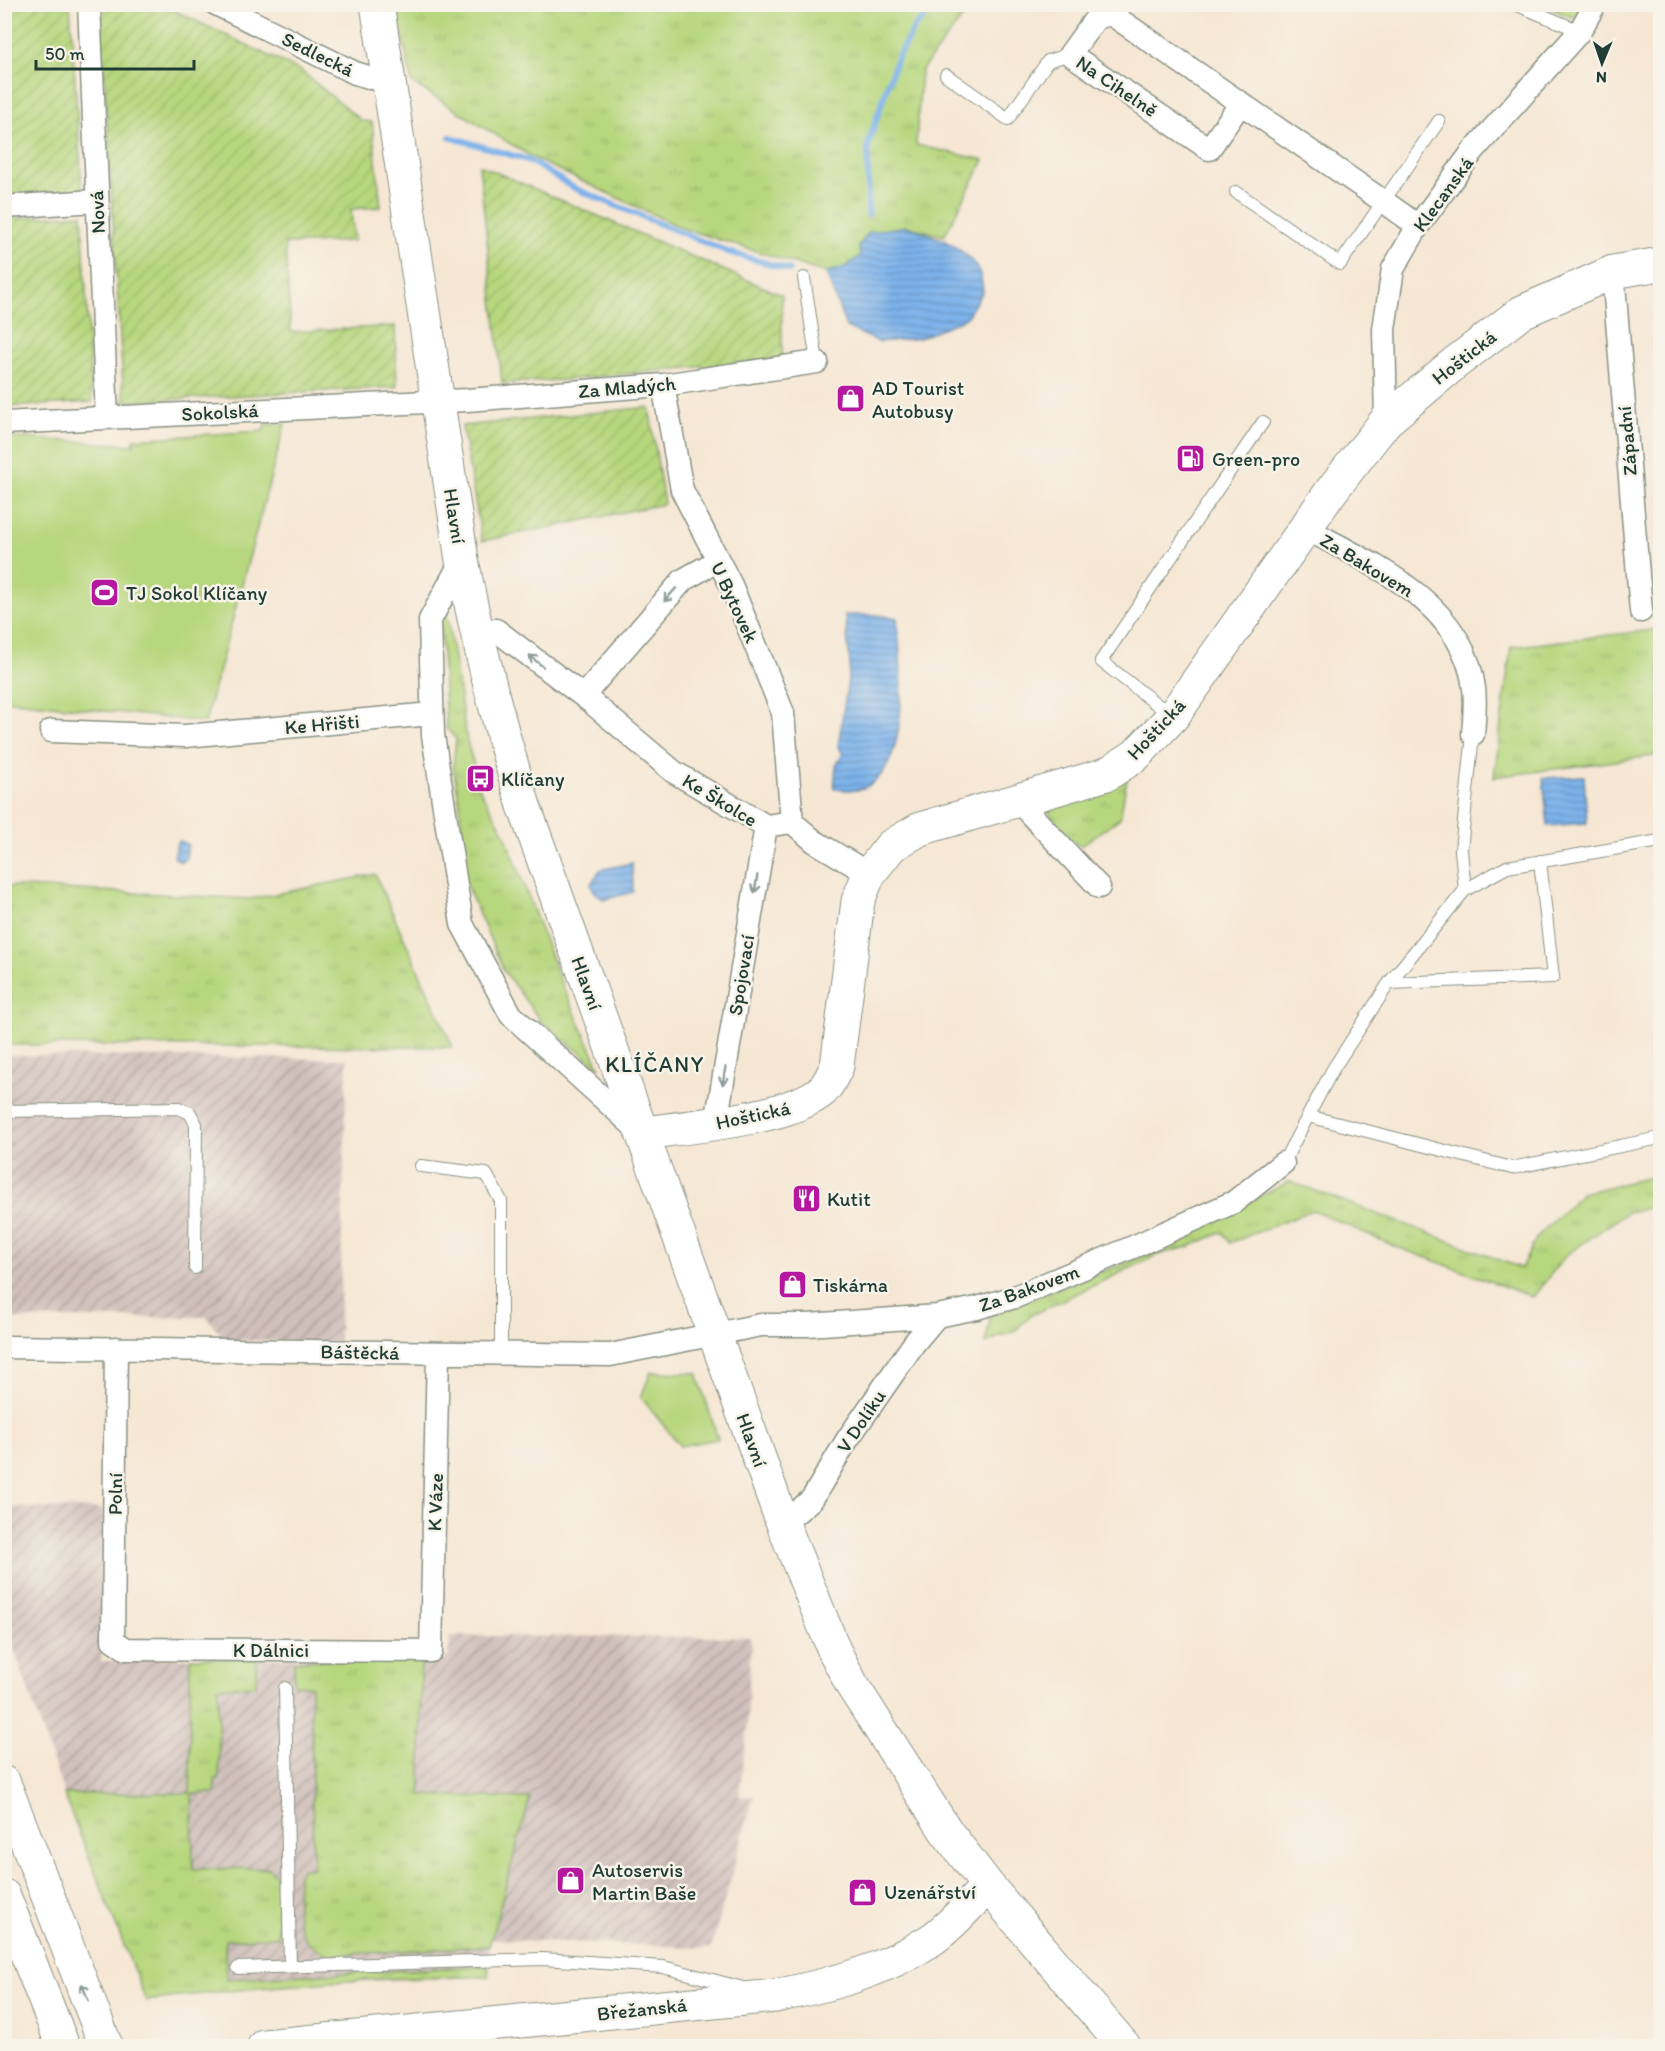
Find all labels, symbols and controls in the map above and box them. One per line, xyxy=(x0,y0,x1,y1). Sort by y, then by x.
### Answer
street label: Sedlecká xyxy=(278,26,358,82)
scale bar xyxy=(36,33,194,71)
north arrow xyxy=(1572,33,1632,93)
text: 50 m xyxy=(45,43,85,65)
street label: Na Cihelně xyxy=(1072,50,1162,122)
text: N xyxy=(1596,68,1607,87)
street label: Klecanská xyxy=(1407,151,1479,237)
street label: Nová xyxy=(84,189,110,234)
street label: Hoštická xyxy=(1427,324,1502,390)
street label: Za Mladých xyxy=(577,371,677,403)
place label: AD Tourist Autobusy xyxy=(872,376,964,423)
shop icon: AD Tourist Autobusy xyxy=(835,383,867,415)
street label: Sokolská xyxy=(181,398,260,426)
street label: Západní xyxy=(1612,405,1642,477)
fuel station icon: Green-pro xyxy=(1175,443,1207,475)
place label: Green-pro xyxy=(1212,447,1300,471)
street label: Hlavní xyxy=(439,487,471,545)
street label: Za Bakovem xyxy=(1316,528,1418,602)
street label: U Bytovek xyxy=(706,558,764,647)
sports icon: TJ Sokol Klíčany xyxy=(89,577,121,609)
place label: TJ Sokol Klíčany xyxy=(126,581,268,605)
one-way arrow xyxy=(663,587,677,602)
one-way arrow xyxy=(528,655,544,668)
street label: Hoštická xyxy=(1121,693,1191,765)
street label: Ke Hřišti xyxy=(284,709,360,739)
bus stop icon: Klíčany xyxy=(464,763,496,795)
place label: Klíčany xyxy=(501,767,565,791)
street label: Ke Školce xyxy=(678,768,762,832)
one-way arrow xyxy=(751,874,762,893)
street label: Spojovací xyxy=(723,933,759,1017)
street label: Hlavní xyxy=(566,953,608,1013)
district label: KLÍČANY xyxy=(605,1051,705,1078)
one-way arrow xyxy=(718,1066,729,1086)
street label: Hoštická xyxy=(714,1095,793,1135)
restaurant icon: Kutit xyxy=(790,1183,822,1215)
place label: Kutit xyxy=(827,1187,871,1211)
street label: Za Bakovem xyxy=(976,1259,1083,1317)
shop icon: Tiskárna xyxy=(776,1269,808,1301)
place label: Tiskárna xyxy=(813,1273,888,1297)
street label: Báštěcká xyxy=(320,1339,400,1365)
street label: V Dolíku xyxy=(831,1385,891,1457)
street label: Hlavní xyxy=(731,1410,773,1470)
street label: K Váze xyxy=(422,1472,448,1532)
street label: Polní xyxy=(103,1473,127,1515)
street label: K Dálnici xyxy=(233,1638,309,1662)
place label: Autoservis Martin Baše xyxy=(592,1858,696,1905)
shop icon: Autoservis Martin Baše xyxy=(555,1865,587,1897)
shop icon: Uzenářství xyxy=(847,1876,879,1908)
place label: Uzenářství xyxy=(884,1880,976,1904)
one-way arrow xyxy=(79,1983,90,2002)
street label: Břežanská xyxy=(596,1992,689,2026)

